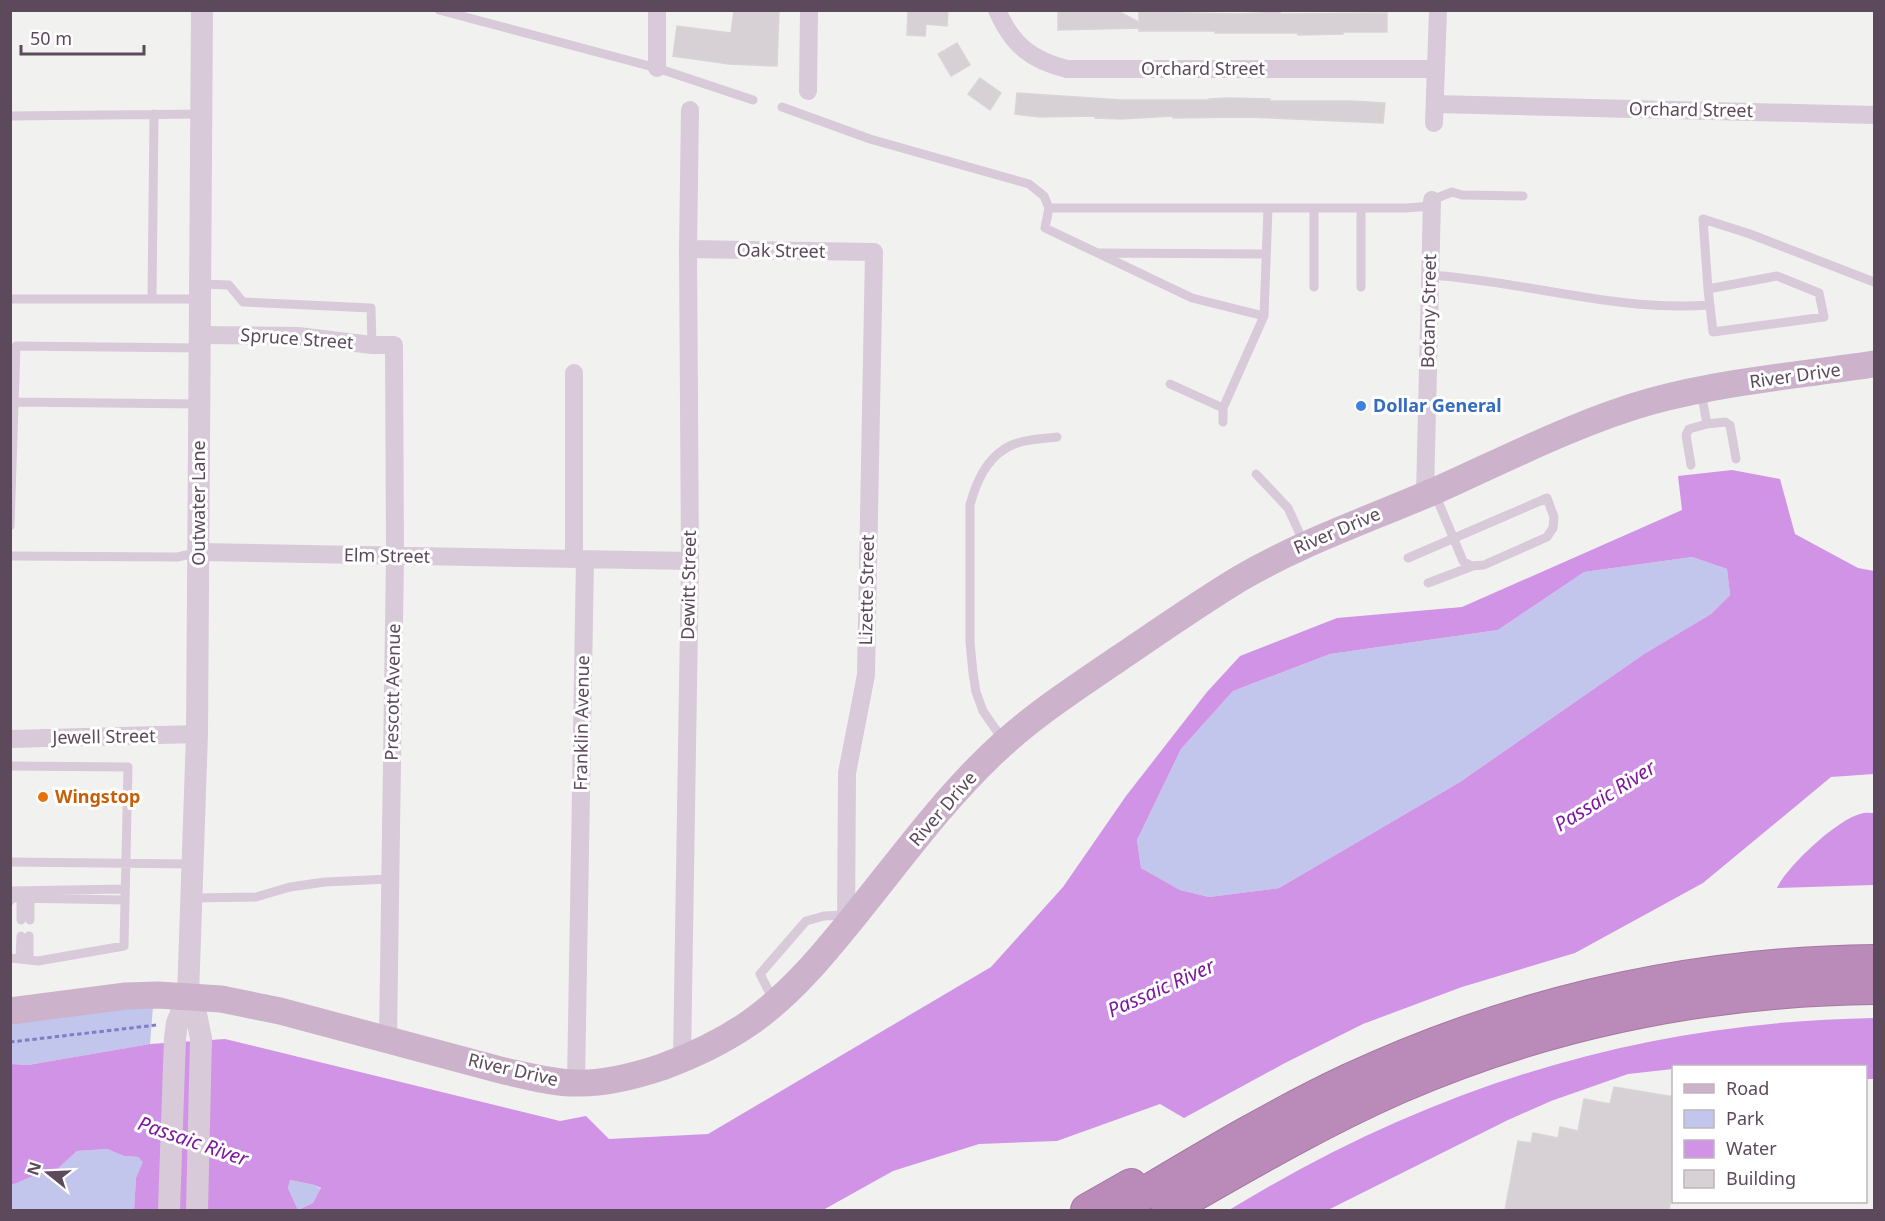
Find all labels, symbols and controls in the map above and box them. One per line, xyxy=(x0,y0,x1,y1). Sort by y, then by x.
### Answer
scale bar xyxy=(21,18,144,56)
text: 50 m xyxy=(30,26,72,50)
street label: Orchard Street xyxy=(1141,56,1266,80)
street label: Orchard Street xyxy=(1629,96,1754,122)
street label: Oak Street xyxy=(736,237,826,263)
street label: Botany Street xyxy=(1415,253,1441,368)
street label: Spruce Street xyxy=(240,322,355,354)
street label: River Drive xyxy=(1748,357,1842,393)
place label: Dollar General xyxy=(1373,393,1502,417)
marker: Dollar General xyxy=(1354,399,1368,413)
street label: Outwater Lane xyxy=(186,440,210,566)
street label: River Drive xyxy=(1290,501,1384,559)
street label: Dewitt Street xyxy=(675,529,701,640)
street label: Lizette Street xyxy=(853,534,879,646)
street label: Elm Street xyxy=(344,542,431,568)
street label: Prescott Avenue xyxy=(379,623,405,761)
street label: Franklin Avenue xyxy=(568,655,594,791)
street label: Jewell Street xyxy=(50,723,156,749)
water label: Passaic River xyxy=(1549,753,1661,837)
street label: River Drive xyxy=(903,766,981,851)
place label: Wingstop xyxy=(55,784,140,808)
marker: Wingstop xyxy=(36,790,50,804)
water label: Passaic River xyxy=(1103,951,1220,1023)
street label: River Drive xyxy=(466,1047,561,1091)
legend xyxy=(1672,1065,1867,1203)
text: Road xyxy=(1726,1076,1769,1100)
text: Park xyxy=(1726,1106,1764,1130)
water label: Passaic River xyxy=(135,1109,253,1172)
text: Water xyxy=(1726,1136,1777,1160)
north arrow xyxy=(18,1143,78,1203)
text: N xyxy=(21,1159,46,1178)
text: Building xyxy=(1726,1166,1796,1190)

